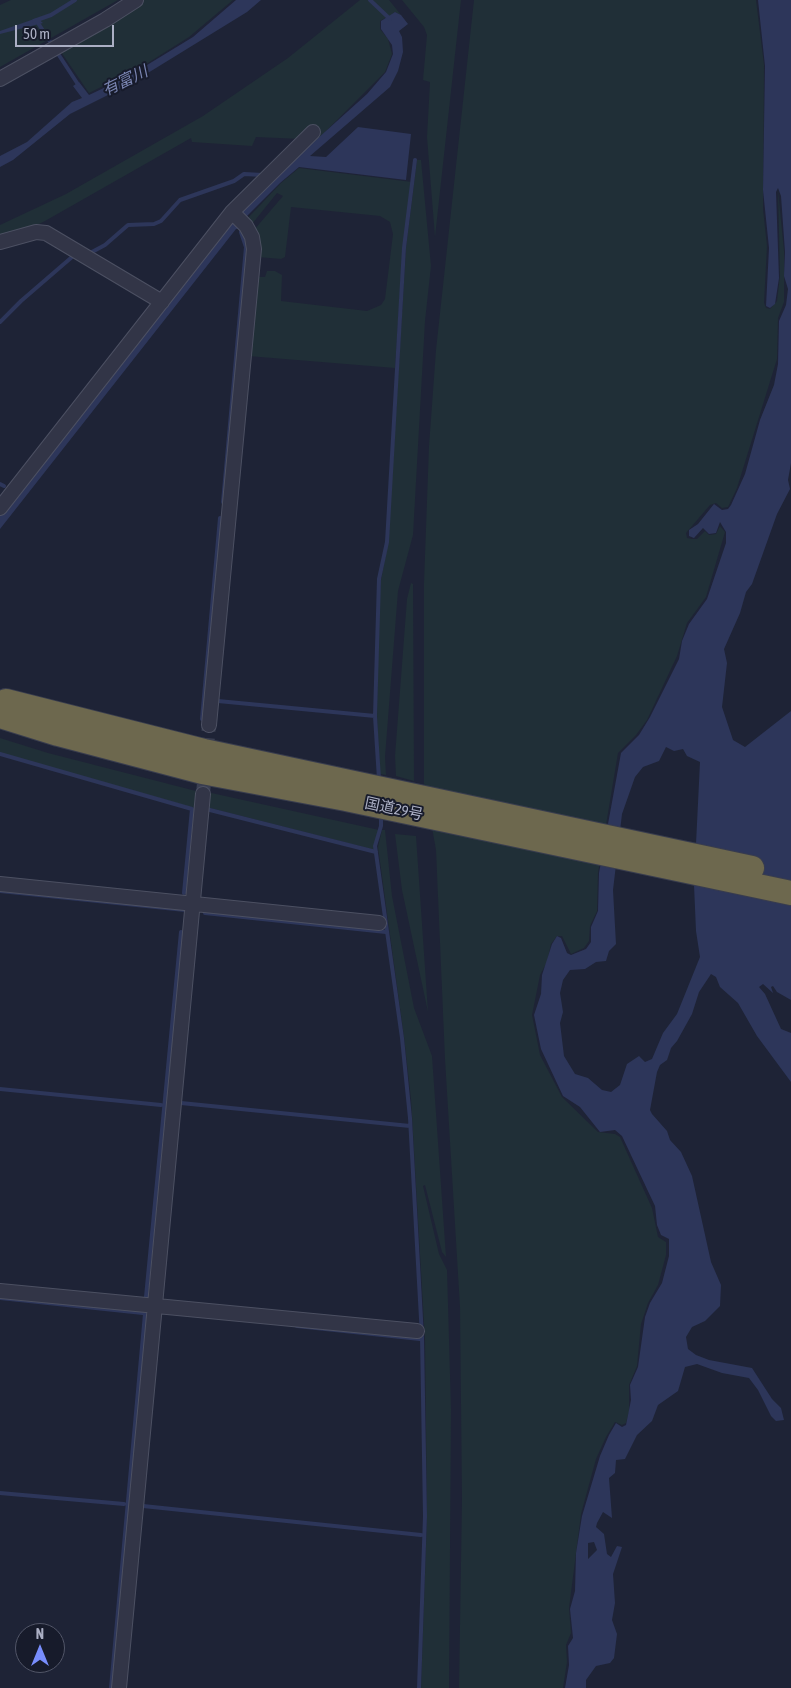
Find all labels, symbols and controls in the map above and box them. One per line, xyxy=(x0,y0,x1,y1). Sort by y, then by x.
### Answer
scale bar xyxy=(18,15,116,47)
text: 50 m xyxy=(23,25,50,42)
water label: 有富川 xyxy=(99,62,151,100)
street label: 国道29号 xyxy=(363,794,425,824)
north arrow xyxy=(15,1623,65,1673)
text: N xyxy=(36,1626,44,1642)

